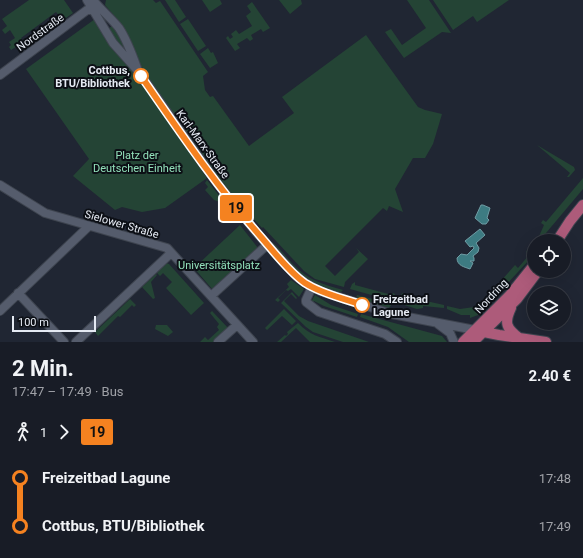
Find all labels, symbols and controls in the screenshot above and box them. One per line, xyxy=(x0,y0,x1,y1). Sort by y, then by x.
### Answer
street label: Nordstraße xyxy=(14,11,67,54)
place label: Cottbus, BTU/Bibliothek xyxy=(55,64,130,90)
marker: Cottbus, BTU/Bibliothek xyxy=(133,68,149,84)
street label: Karl-Marx-Straße xyxy=(173,107,232,181)
park label: Platz der Deutschen Einheit xyxy=(93,149,181,175)
line badge: 19 xyxy=(218,195,254,221)
text: 19 xyxy=(228,200,244,216)
street label: Sielower Straße xyxy=(83,208,161,241)
map controls xyxy=(527,234,571,330)
button: locate xyxy=(527,234,571,278)
park label: Universitätsplatz xyxy=(178,259,260,272)
street label: Nordring xyxy=(472,276,511,316)
button: layers xyxy=(527,286,571,330)
place label: Freizeitbad Lagune xyxy=(373,293,428,319)
marker: Freizeitbad Lagune xyxy=(354,297,370,313)
scale bar xyxy=(12,314,96,333)
text: 100 m xyxy=(18,316,49,329)
text: 2 Min. xyxy=(12,356,74,381)
text: 2.40 € xyxy=(528,367,571,385)
text: 17:47 – 17:49 · Bus xyxy=(12,384,124,399)
icon: walk xyxy=(12,421,34,443)
icon: forward xyxy=(53,421,75,443)
text: 19 xyxy=(89,424,105,440)
text: 1 xyxy=(40,425,47,440)
text: Freizeitbad Lagune xyxy=(42,469,170,487)
text: 17:48 xyxy=(539,471,571,486)
text: Cottbus, BTU/Bibliothek xyxy=(42,517,205,535)
text: 17:49 xyxy=(539,519,571,534)

